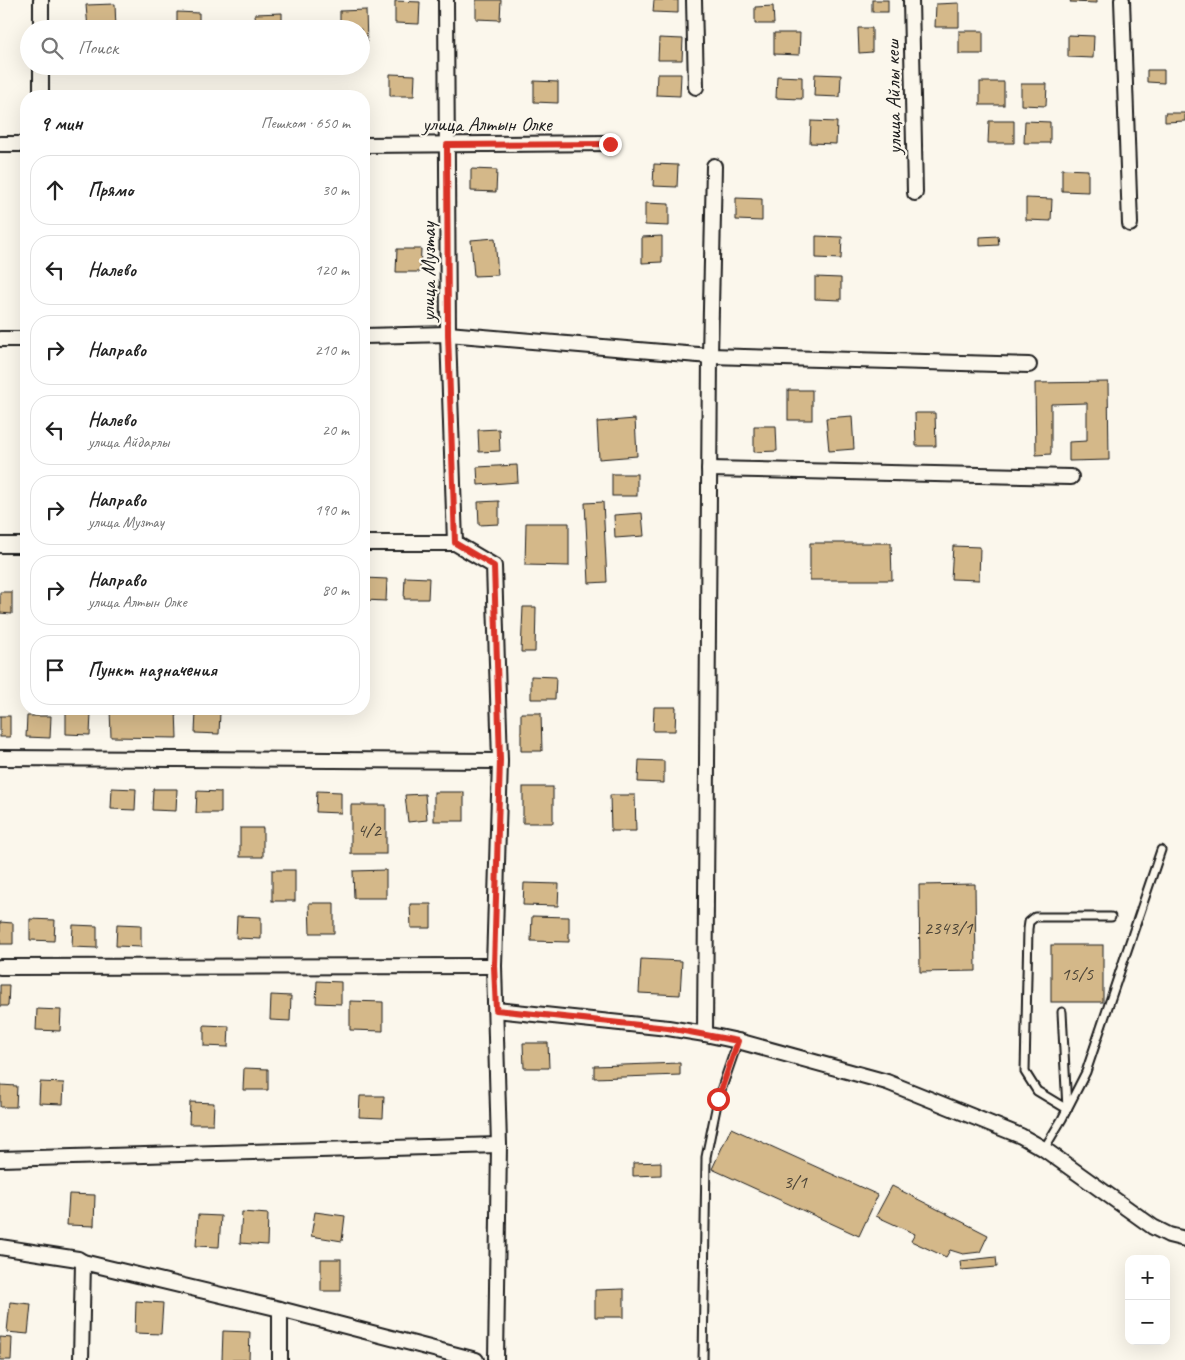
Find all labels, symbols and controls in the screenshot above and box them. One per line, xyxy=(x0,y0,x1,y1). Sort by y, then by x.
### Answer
search box xyxy=(20,20,370,75)
icon: search xyxy=(38,34,66,62)
text: Поиск xyxy=(78,36,118,60)
street label: улица Айлы кеш xyxy=(879,38,907,157)
text: 9 мин xyxy=(40,110,82,136)
street label: улица Алтын Олке xyxy=(420,111,554,137)
text: Пешком · 650 m xyxy=(261,113,350,133)
route end xyxy=(599,133,622,156)
icon: ahead xyxy=(41,176,69,204)
text: Прямо xyxy=(88,178,133,202)
text: 30 m xyxy=(322,180,349,200)
street label: улица Музтау xyxy=(415,220,441,324)
icon: left xyxy=(41,256,69,284)
text: Налево xyxy=(88,258,136,282)
text: 120 m xyxy=(315,260,349,280)
icon: right xyxy=(41,336,69,364)
text: Направо xyxy=(88,338,146,362)
text: 210 m xyxy=(315,340,349,360)
text: Налево xyxy=(88,408,136,432)
icon: left xyxy=(41,416,69,444)
text: 20 m xyxy=(322,420,349,440)
text: улица Айдарлы xyxy=(88,432,169,452)
text: Направо xyxy=(88,488,146,512)
icon: right xyxy=(41,496,69,524)
text: 190 m xyxy=(315,500,349,520)
text: улица Музтау xyxy=(88,512,164,532)
text: Направо xyxy=(88,568,146,592)
icon: right xyxy=(41,576,69,604)
text: 80 m xyxy=(322,580,349,600)
text: улица Алтын Олке xyxy=(88,592,187,612)
icon: arrive xyxy=(41,656,69,684)
text: Пункт назначения xyxy=(88,658,217,682)
house number: 4/2 xyxy=(357,818,382,842)
house number: 2343/1 xyxy=(923,916,974,940)
house number: 15/5 xyxy=(1061,962,1094,986)
route start xyxy=(707,1088,730,1111)
house number: 3/1 xyxy=(783,1170,808,1194)
map controls xyxy=(1125,1255,1170,1345)
button: + xyxy=(1125,1255,1170,1300)
button: − xyxy=(1125,1300,1170,1345)

